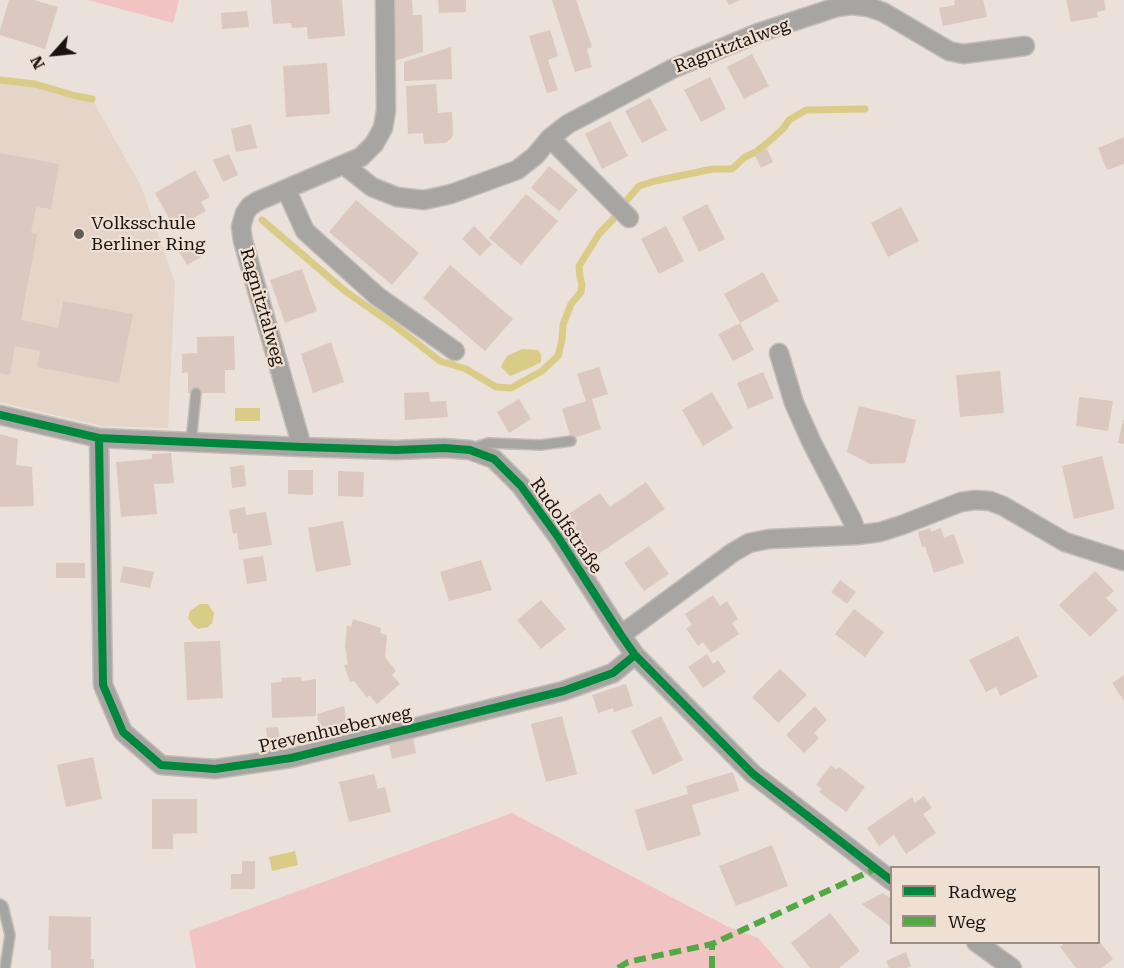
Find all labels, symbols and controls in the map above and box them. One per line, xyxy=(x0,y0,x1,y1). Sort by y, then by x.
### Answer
street label: Ragnitztalweg xyxy=(671,14,793,78)
north arrow xyxy=(24,24,84,84)
text: N xyxy=(26,53,49,72)
place label: Volksschule Berliner Ring xyxy=(91,213,205,256)
marker: Volksschule Berliner Ring xyxy=(72,227,86,241)
street label: Ragnitztalweg xyxy=(235,246,289,368)
street label: Rudolfstraße xyxy=(525,474,607,578)
street label: Prevenhueberweg xyxy=(257,702,413,758)
legend xyxy=(890,866,1100,944)
text: Radweg xyxy=(948,881,1016,902)
text: Weg xyxy=(948,911,986,932)

